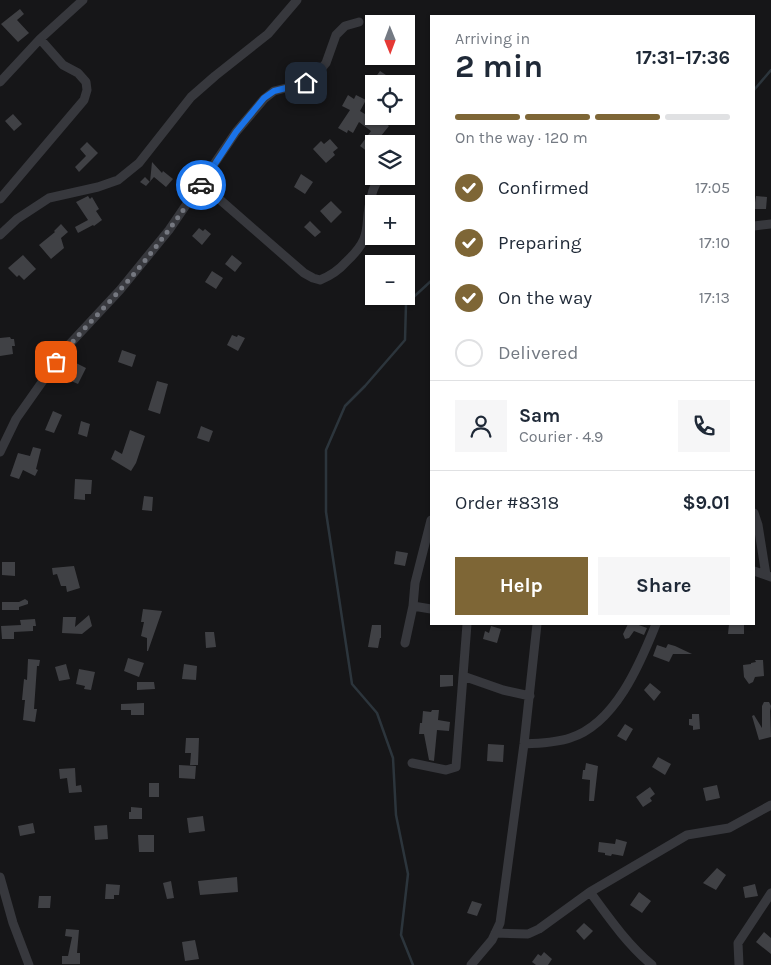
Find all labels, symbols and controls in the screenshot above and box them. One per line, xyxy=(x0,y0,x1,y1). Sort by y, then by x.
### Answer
north arrow xyxy=(365,15,415,65)
map controls xyxy=(365,15,415,305)
text: Arriving in xyxy=(455,29,530,48)
text: 17:31–17:36 xyxy=(635,47,730,69)
text: 2 min xyxy=(455,48,543,85)
pin xyxy=(285,62,327,104)
icon: home xyxy=(292,69,320,97)
button: locate xyxy=(365,75,415,125)
text: On the way · 120 m xyxy=(455,128,588,147)
button: layers xyxy=(365,135,415,185)
courier xyxy=(176,160,226,210)
icon: car xyxy=(187,171,215,199)
icon: check xyxy=(455,174,483,202)
text: Confirmed xyxy=(498,177,589,199)
text: 17:05 xyxy=(695,178,730,197)
button: + xyxy=(365,195,415,245)
icon: check xyxy=(455,229,483,257)
text: Preparing xyxy=(498,232,581,254)
text: 17:10 xyxy=(699,233,730,252)
button: − xyxy=(365,255,415,305)
icon: check xyxy=(455,284,483,312)
text: On the way xyxy=(498,287,592,309)
text: 17:13 xyxy=(699,288,730,307)
pin xyxy=(35,341,77,383)
text: Delivered xyxy=(498,342,578,364)
icon: bag xyxy=(42,348,70,376)
button: person xyxy=(455,400,507,452)
button: phone xyxy=(678,400,730,452)
text: Sam xyxy=(519,405,560,427)
text: Courier · 4.9 xyxy=(519,427,603,446)
text: Order #8318 xyxy=(455,492,559,514)
text: $9.01 xyxy=(682,492,730,514)
button: Help xyxy=(455,557,588,615)
button: Share xyxy=(598,557,730,615)

